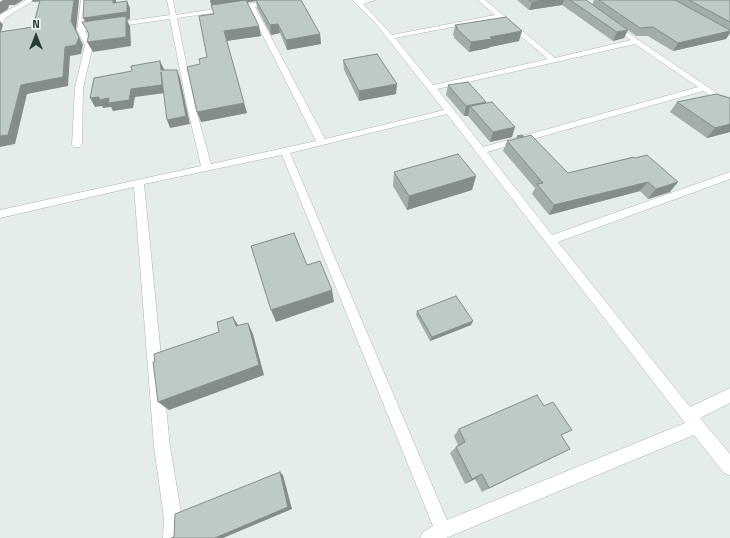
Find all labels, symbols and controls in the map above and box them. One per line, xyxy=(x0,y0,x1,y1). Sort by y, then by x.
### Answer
north arrow xyxy=(16,16,56,56)
text: N xyxy=(32,16,40,32)

